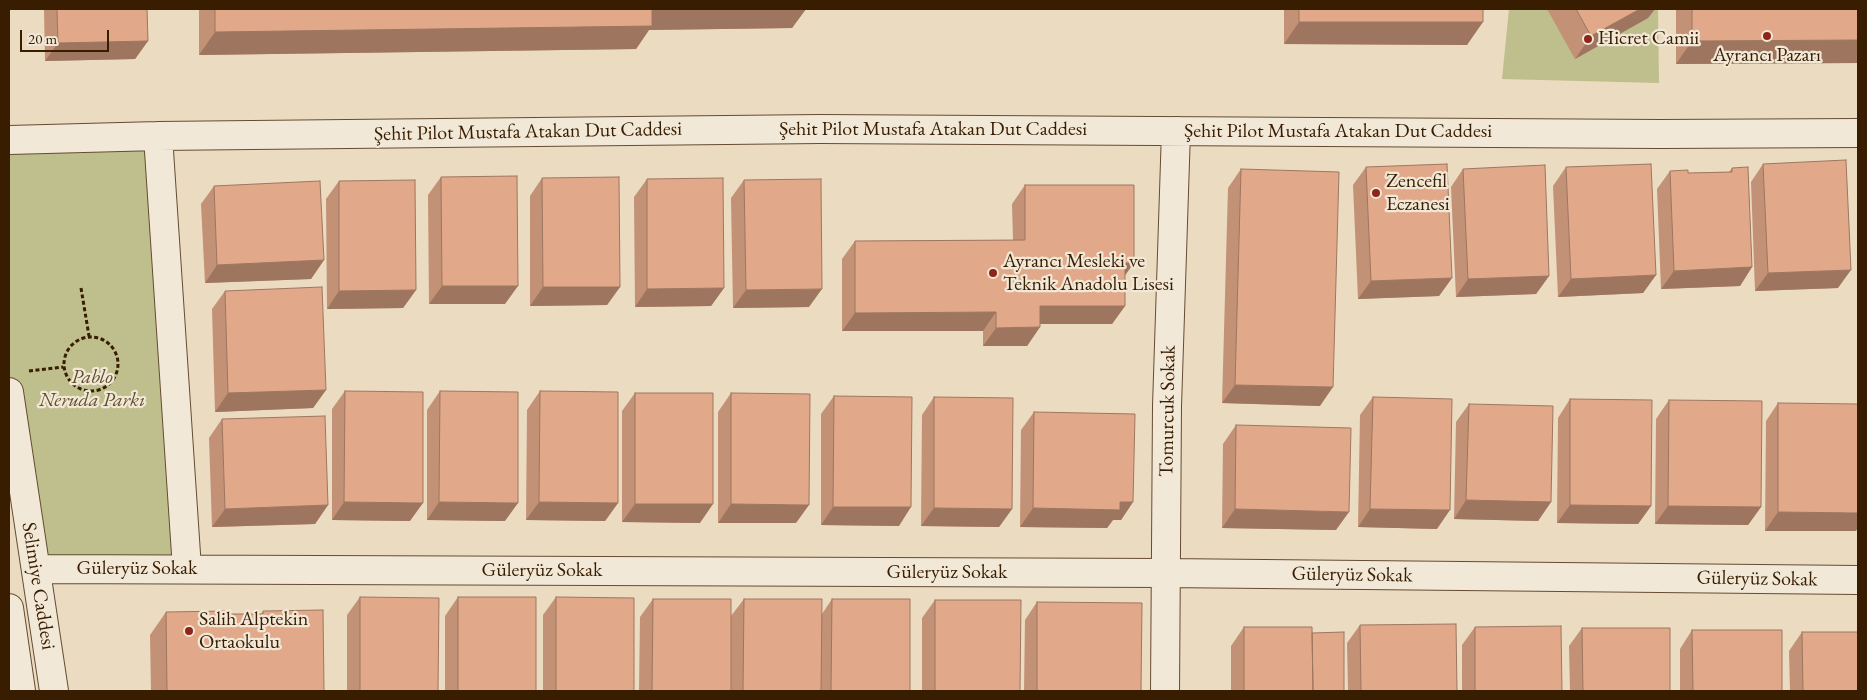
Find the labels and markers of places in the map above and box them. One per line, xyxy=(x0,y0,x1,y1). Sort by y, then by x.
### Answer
place label: Hicret Camii xyxy=(1598,27,1699,51)
marker: Ayrancı Pazarı xyxy=(1761,30,1773,42)
marker: Hicret Camii xyxy=(1582,33,1594,45)
place label: Ayrancı Pazarı xyxy=(1713,44,1821,68)
place label: Zencefil Eczanesi xyxy=(1386,170,1450,217)
marker: Zencefil Eczanesi xyxy=(1370,187,1382,199)
place label: Ayrancı Mesleki ve Teknik Anadolu Lisesi xyxy=(1003,250,1174,297)
marker: Ayrancı Mesleki ve Teknik Anadolu Lisesi xyxy=(987,267,999,279)
place label: Salih Alptekin Ortaokulu xyxy=(199,608,308,655)
marker: Salih Alptekin Ortaokulu xyxy=(183,625,195,637)

